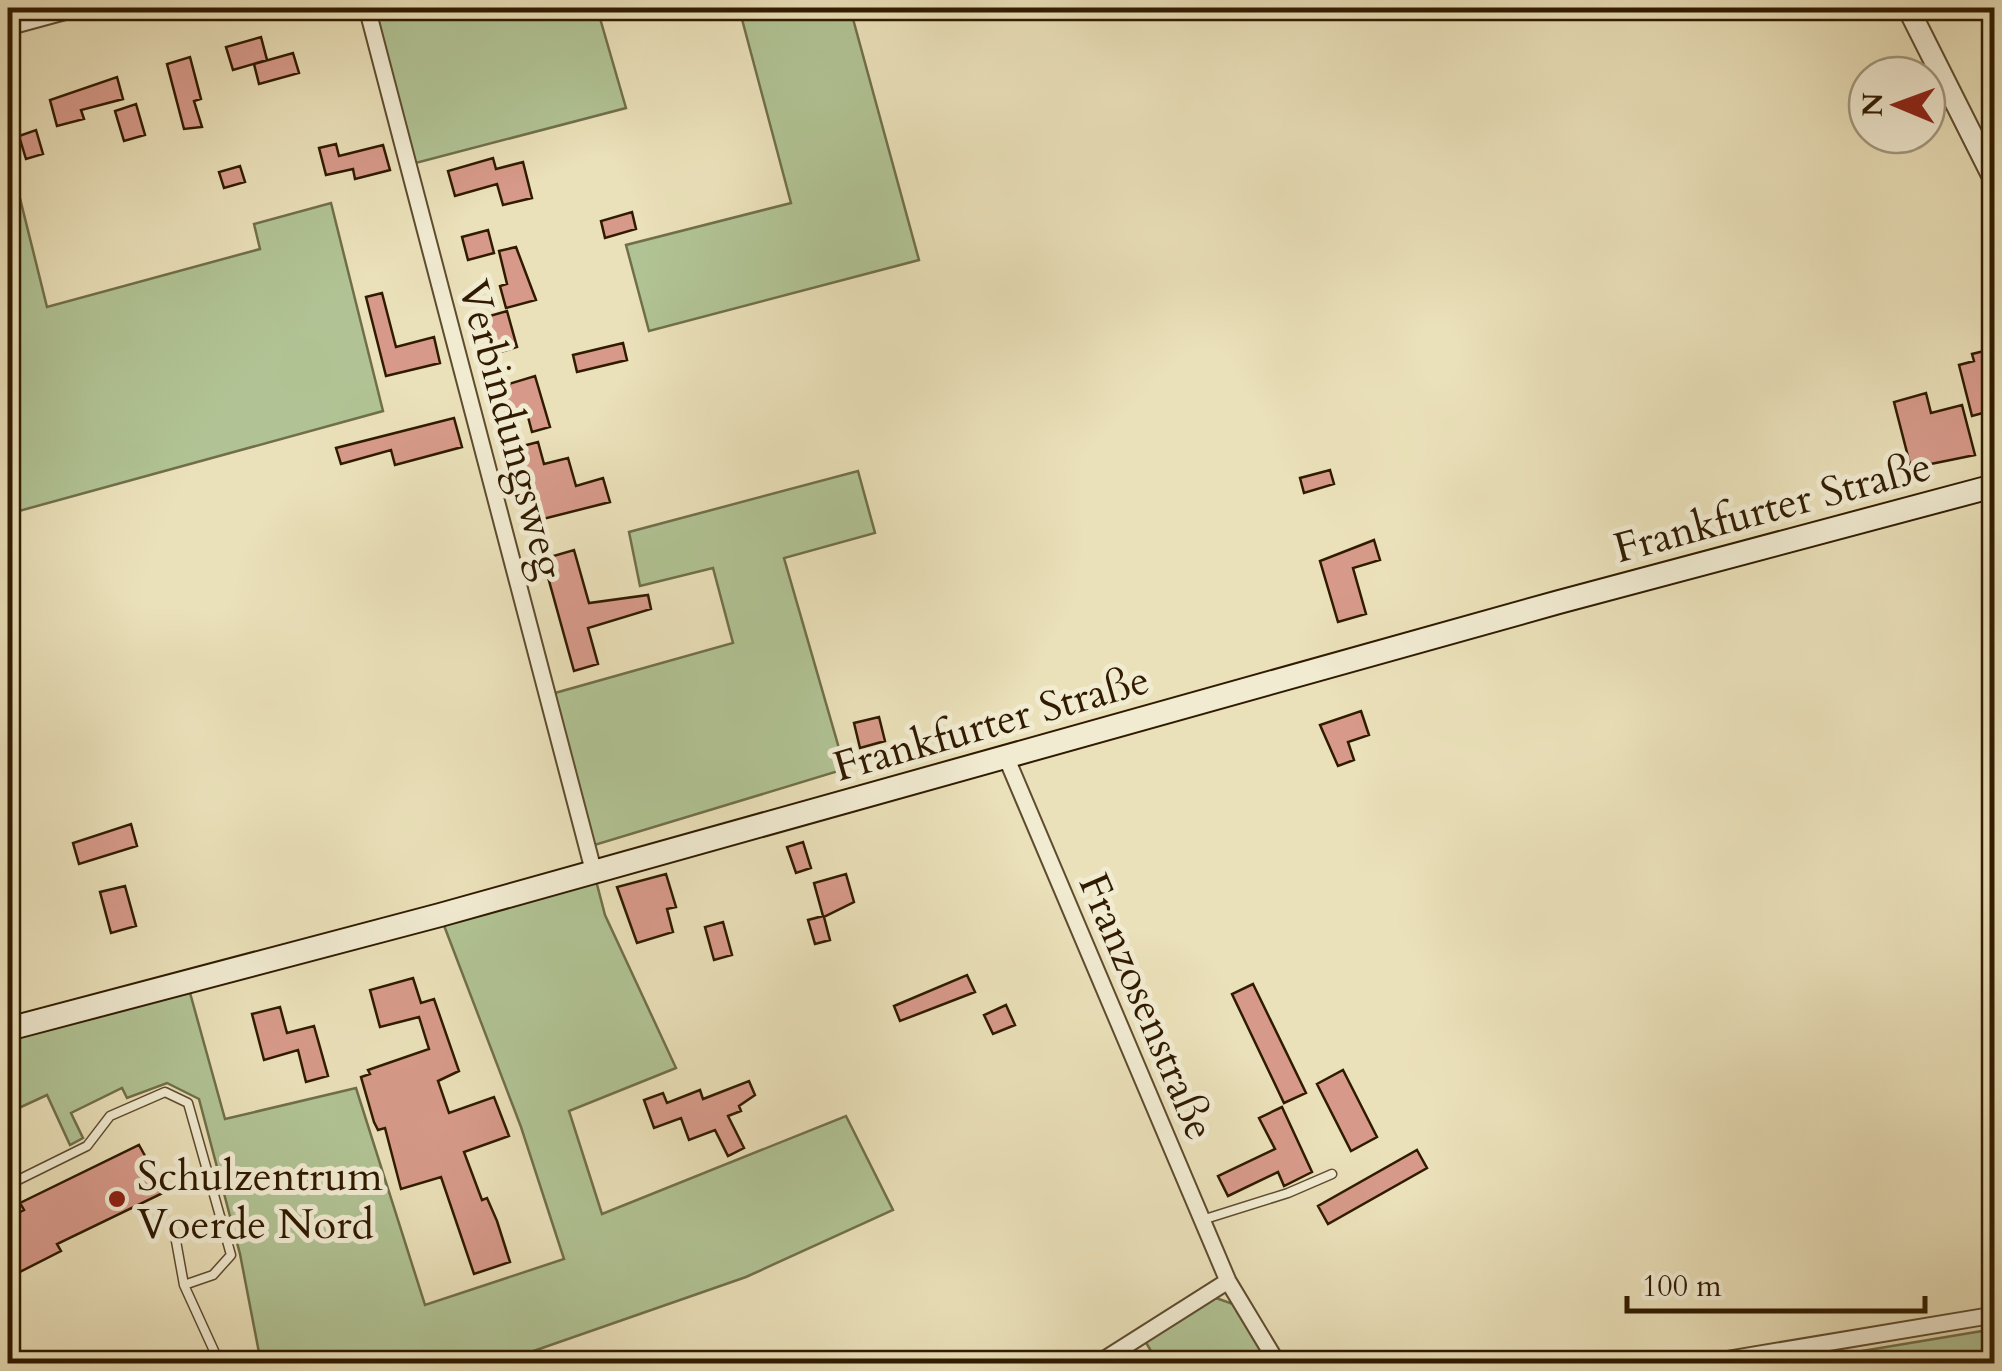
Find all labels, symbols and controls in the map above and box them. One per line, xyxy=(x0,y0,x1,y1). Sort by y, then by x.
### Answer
north arrow xyxy=(1847,55,1947,155)
text: N xyxy=(1854,92,1892,117)
street label: Verbindungsweg xyxy=(444,274,579,585)
street label: Frankfurter Straße xyxy=(1608,438,1937,577)
street label: Frankfurter Straße xyxy=(827,651,1156,796)
street label: Franzosenstraße xyxy=(1065,864,1228,1149)
place label: Schulzentrum Voerde Nord xyxy=(137,1148,383,1253)
marker: Schulzentrum Voerde Nord xyxy=(106,1188,128,1210)
scale bar xyxy=(1627,1251,1924,1313)
text: 100 m xyxy=(1642,1266,1722,1307)

